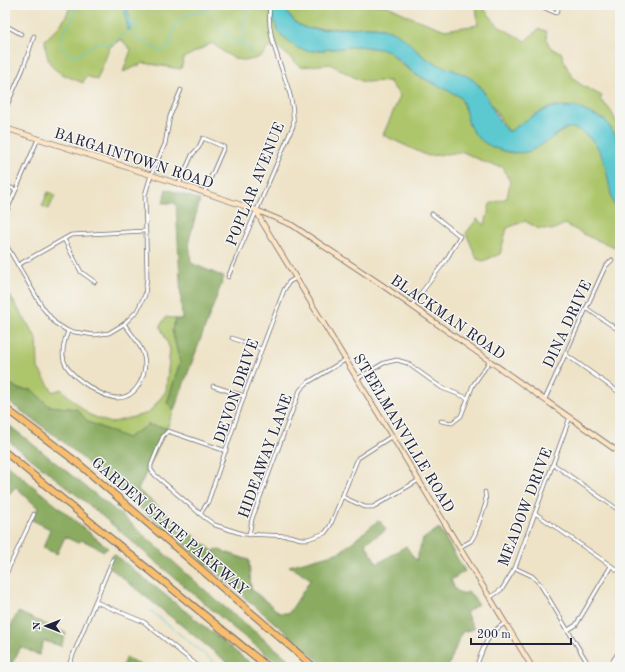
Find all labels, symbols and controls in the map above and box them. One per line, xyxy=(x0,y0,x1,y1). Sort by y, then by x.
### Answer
street label: POPLAR AVENUE xyxy=(225,121,288,249)
street label: BARGAINTOWN ROAD xyxy=(52,127,215,192)
street label: BLACKMAN ROAD xyxy=(387,273,507,363)
street label: DINA DRIVE xyxy=(542,279,595,371)
street label: DEVON DRIVE xyxy=(213,337,262,446)
street label: STEELMANVILLE ROAD xyxy=(349,352,456,516)
street label: HIDEAWAY LANE xyxy=(237,392,296,521)
street label: MEADOW DRIVE xyxy=(497,446,556,569)
street label: GARDEN STATE PARKWAY xyxy=(88,455,250,599)
north arrow xyxy=(26,606,66,646)
scale bar xyxy=(471,620,571,646)
text: N xyxy=(32,621,43,630)
text: 200 m xyxy=(477,629,511,641)

